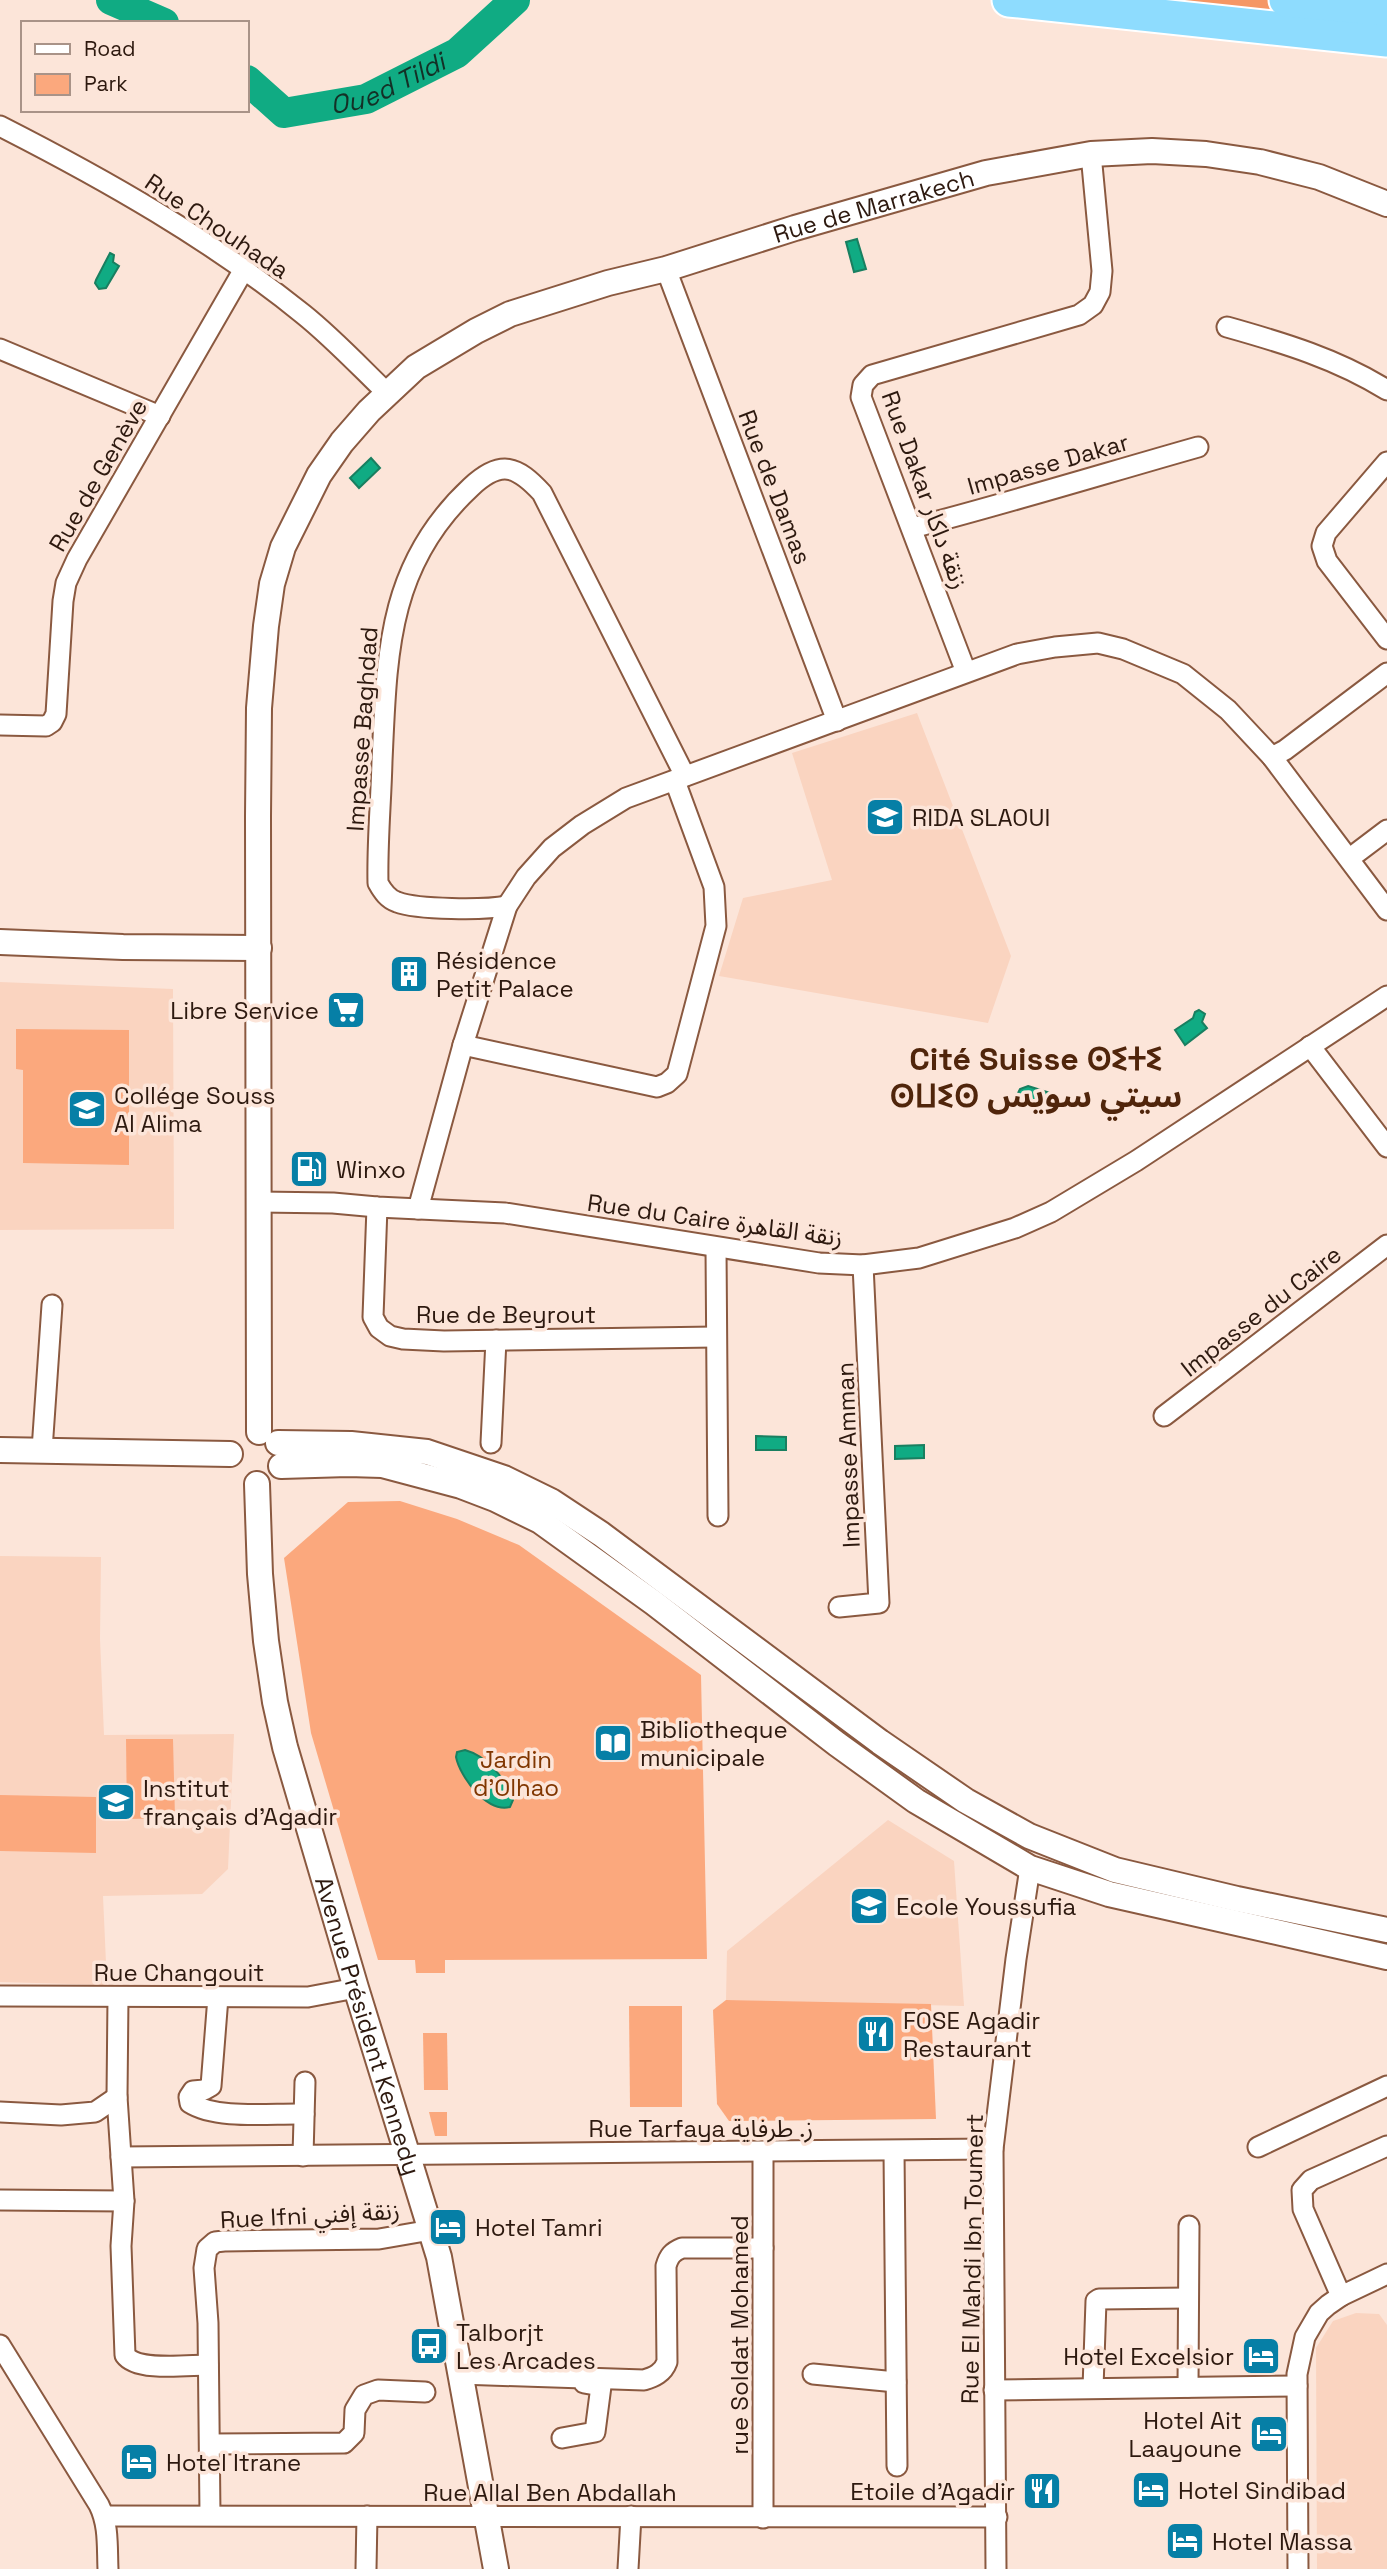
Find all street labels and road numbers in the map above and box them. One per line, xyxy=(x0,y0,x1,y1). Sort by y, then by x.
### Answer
street label: Rue de Marrakech xyxy=(769,162,978,250)
street label: Rue Chouhada xyxy=(139,166,295,286)
street label: Rue Dakar زنقة داكار xyxy=(875,387,975,593)
street label: Rue de Genève xyxy=(42,393,154,557)
street label: Rue de Damas xyxy=(731,405,819,569)
street label: Impasse Dakar xyxy=(964,426,1132,502)
street label: Impasse Baghdad xyxy=(339,626,385,832)
street label: Rue du Caire زنقة القاهرة xyxy=(585,1187,845,1253)
street label: Impasse du Caire xyxy=(1174,1239,1348,1383)
street label: Rue de Beyrout xyxy=(416,1299,596,1330)
street label: Impasse Amman xyxy=(829,1362,867,1548)
street label: Avenue Président Kennedy xyxy=(308,1873,428,2179)
street label: Rue Changouit xyxy=(94,1957,264,1988)
street label: Rue Tarfaya ز. طرفاية xyxy=(589,2113,813,2144)
street label: Rue El Mahdi Ibn Toumert xyxy=(954,2114,990,2404)
street label: Rue Ifni زنقة إفني xyxy=(219,2195,401,2239)
street label: rue Soldat Mohamed xyxy=(724,2215,755,2455)
street label: Rue Allal Ben Abdallah xyxy=(423,2477,677,2508)

